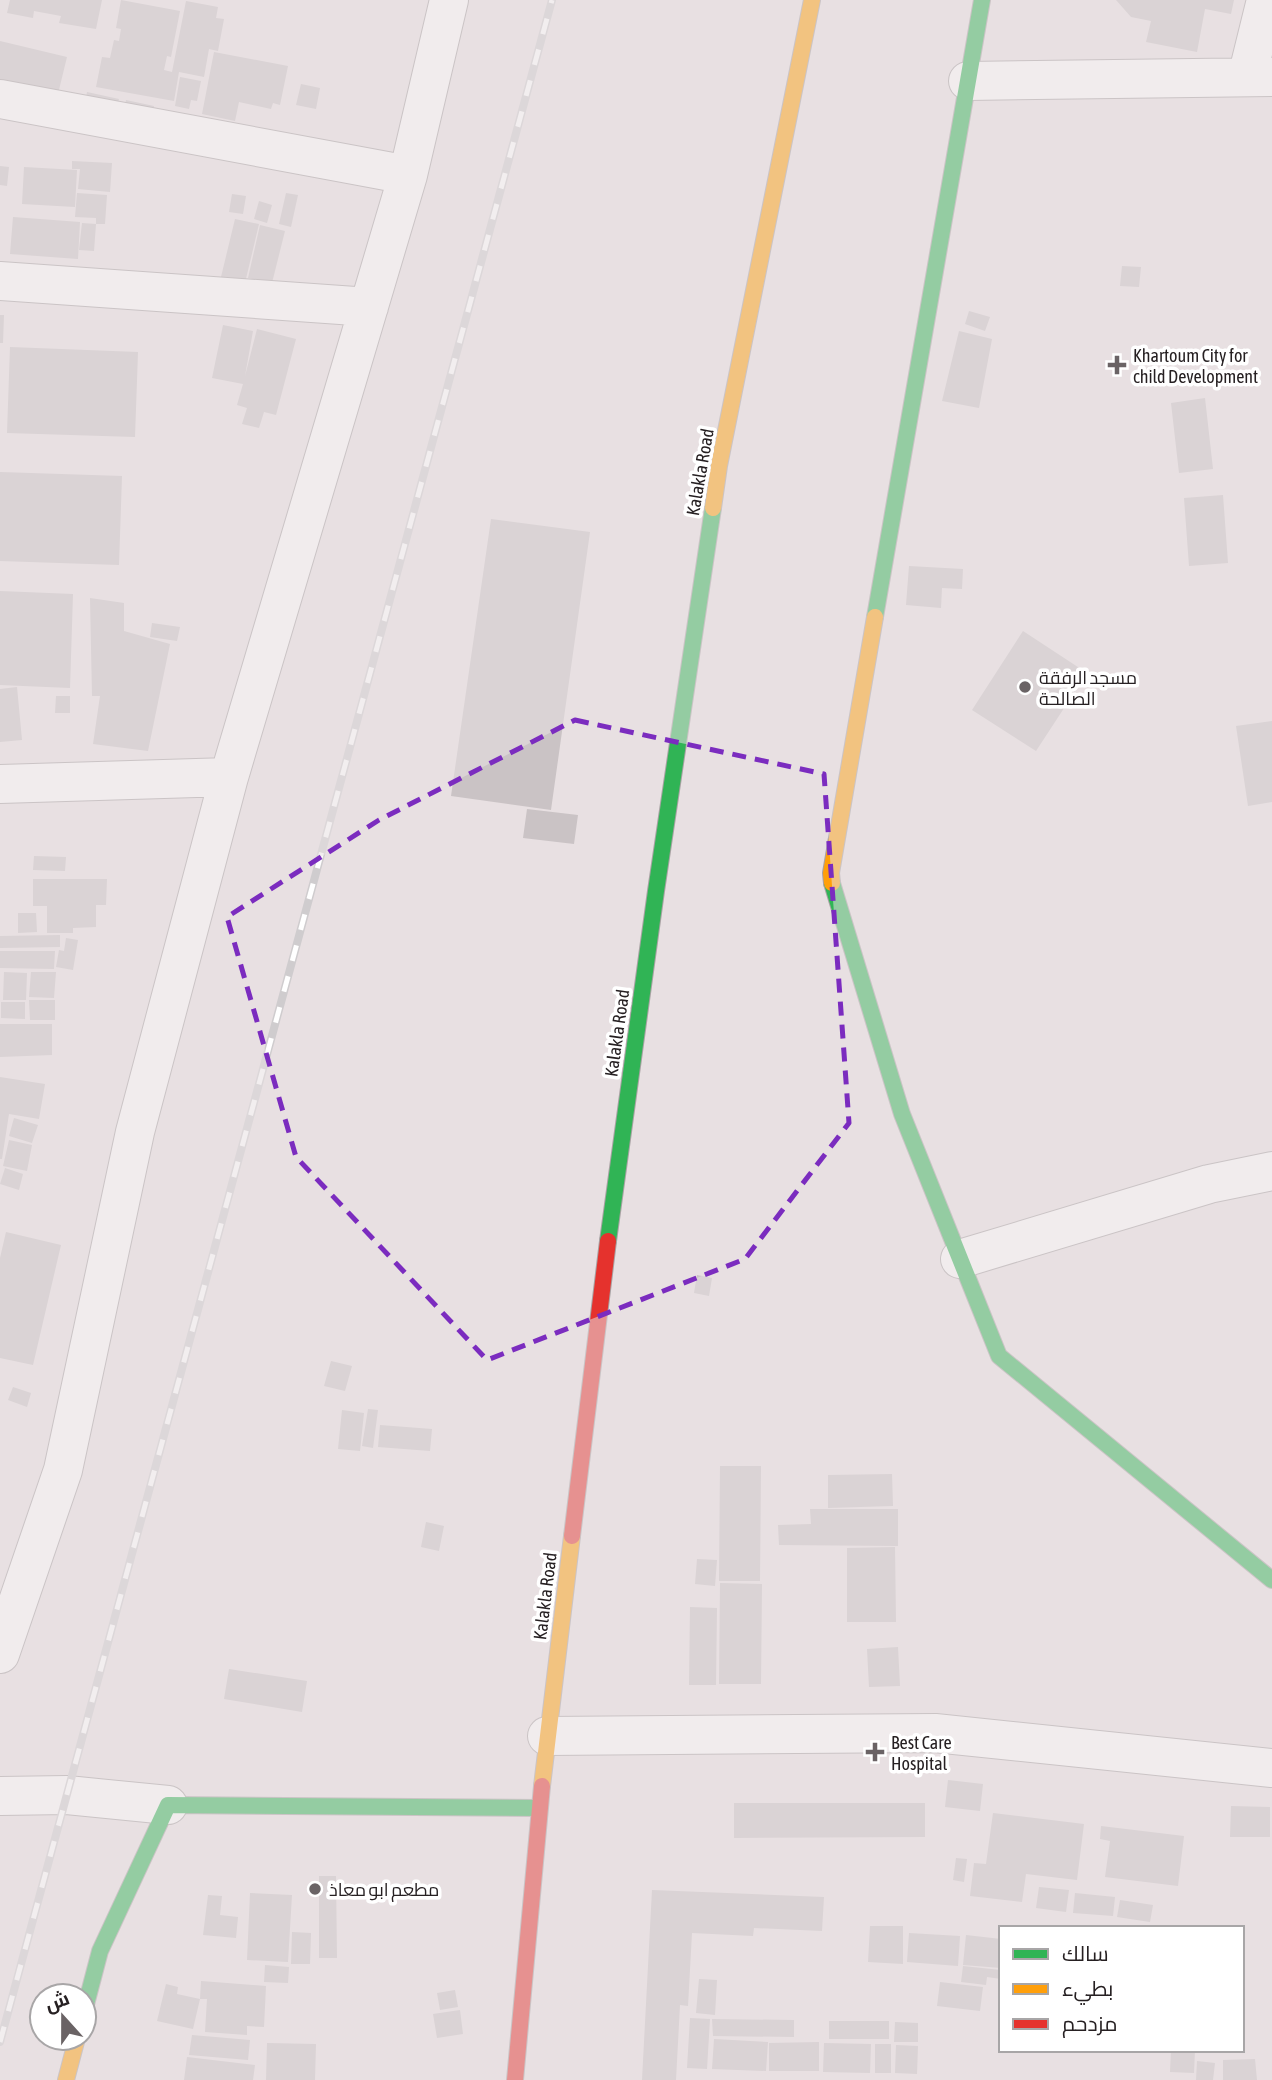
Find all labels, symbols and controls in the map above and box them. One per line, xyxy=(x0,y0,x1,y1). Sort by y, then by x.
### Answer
place label: Khartoum City for child Development xyxy=(1133,345,1258,387)
marker: Khartoum City for child Development xyxy=(1107,355,1127,375)
street label: Kalakla Road xyxy=(682,427,718,517)
place label: مسجد الرفقة الصالحة xyxy=(1039,667,1137,709)
marker: مسجد الرفقة الصالحة xyxy=(1017,679,1033,695)
street label: Kalakla Road xyxy=(600,988,634,1078)
street label: Kalakla Road xyxy=(529,1551,561,1641)
place label: Best Care Hospital xyxy=(891,1732,952,1774)
marker: Best Care Hospital xyxy=(865,1742,885,1762)
place label: مطعم ابو معاذ xyxy=(329,1879,439,1902)
marker: مطعم ابو معاذ xyxy=(307,1881,323,1897)
legend xyxy=(999,1926,1244,2052)
text: سالك xyxy=(1062,1941,1109,1965)
text: بطيء xyxy=(1062,1976,1113,2005)
north arrow xyxy=(28,1982,98,2052)
text: ش xyxy=(42,1986,73,2017)
text: مزدحم xyxy=(1062,2011,1117,2038)

